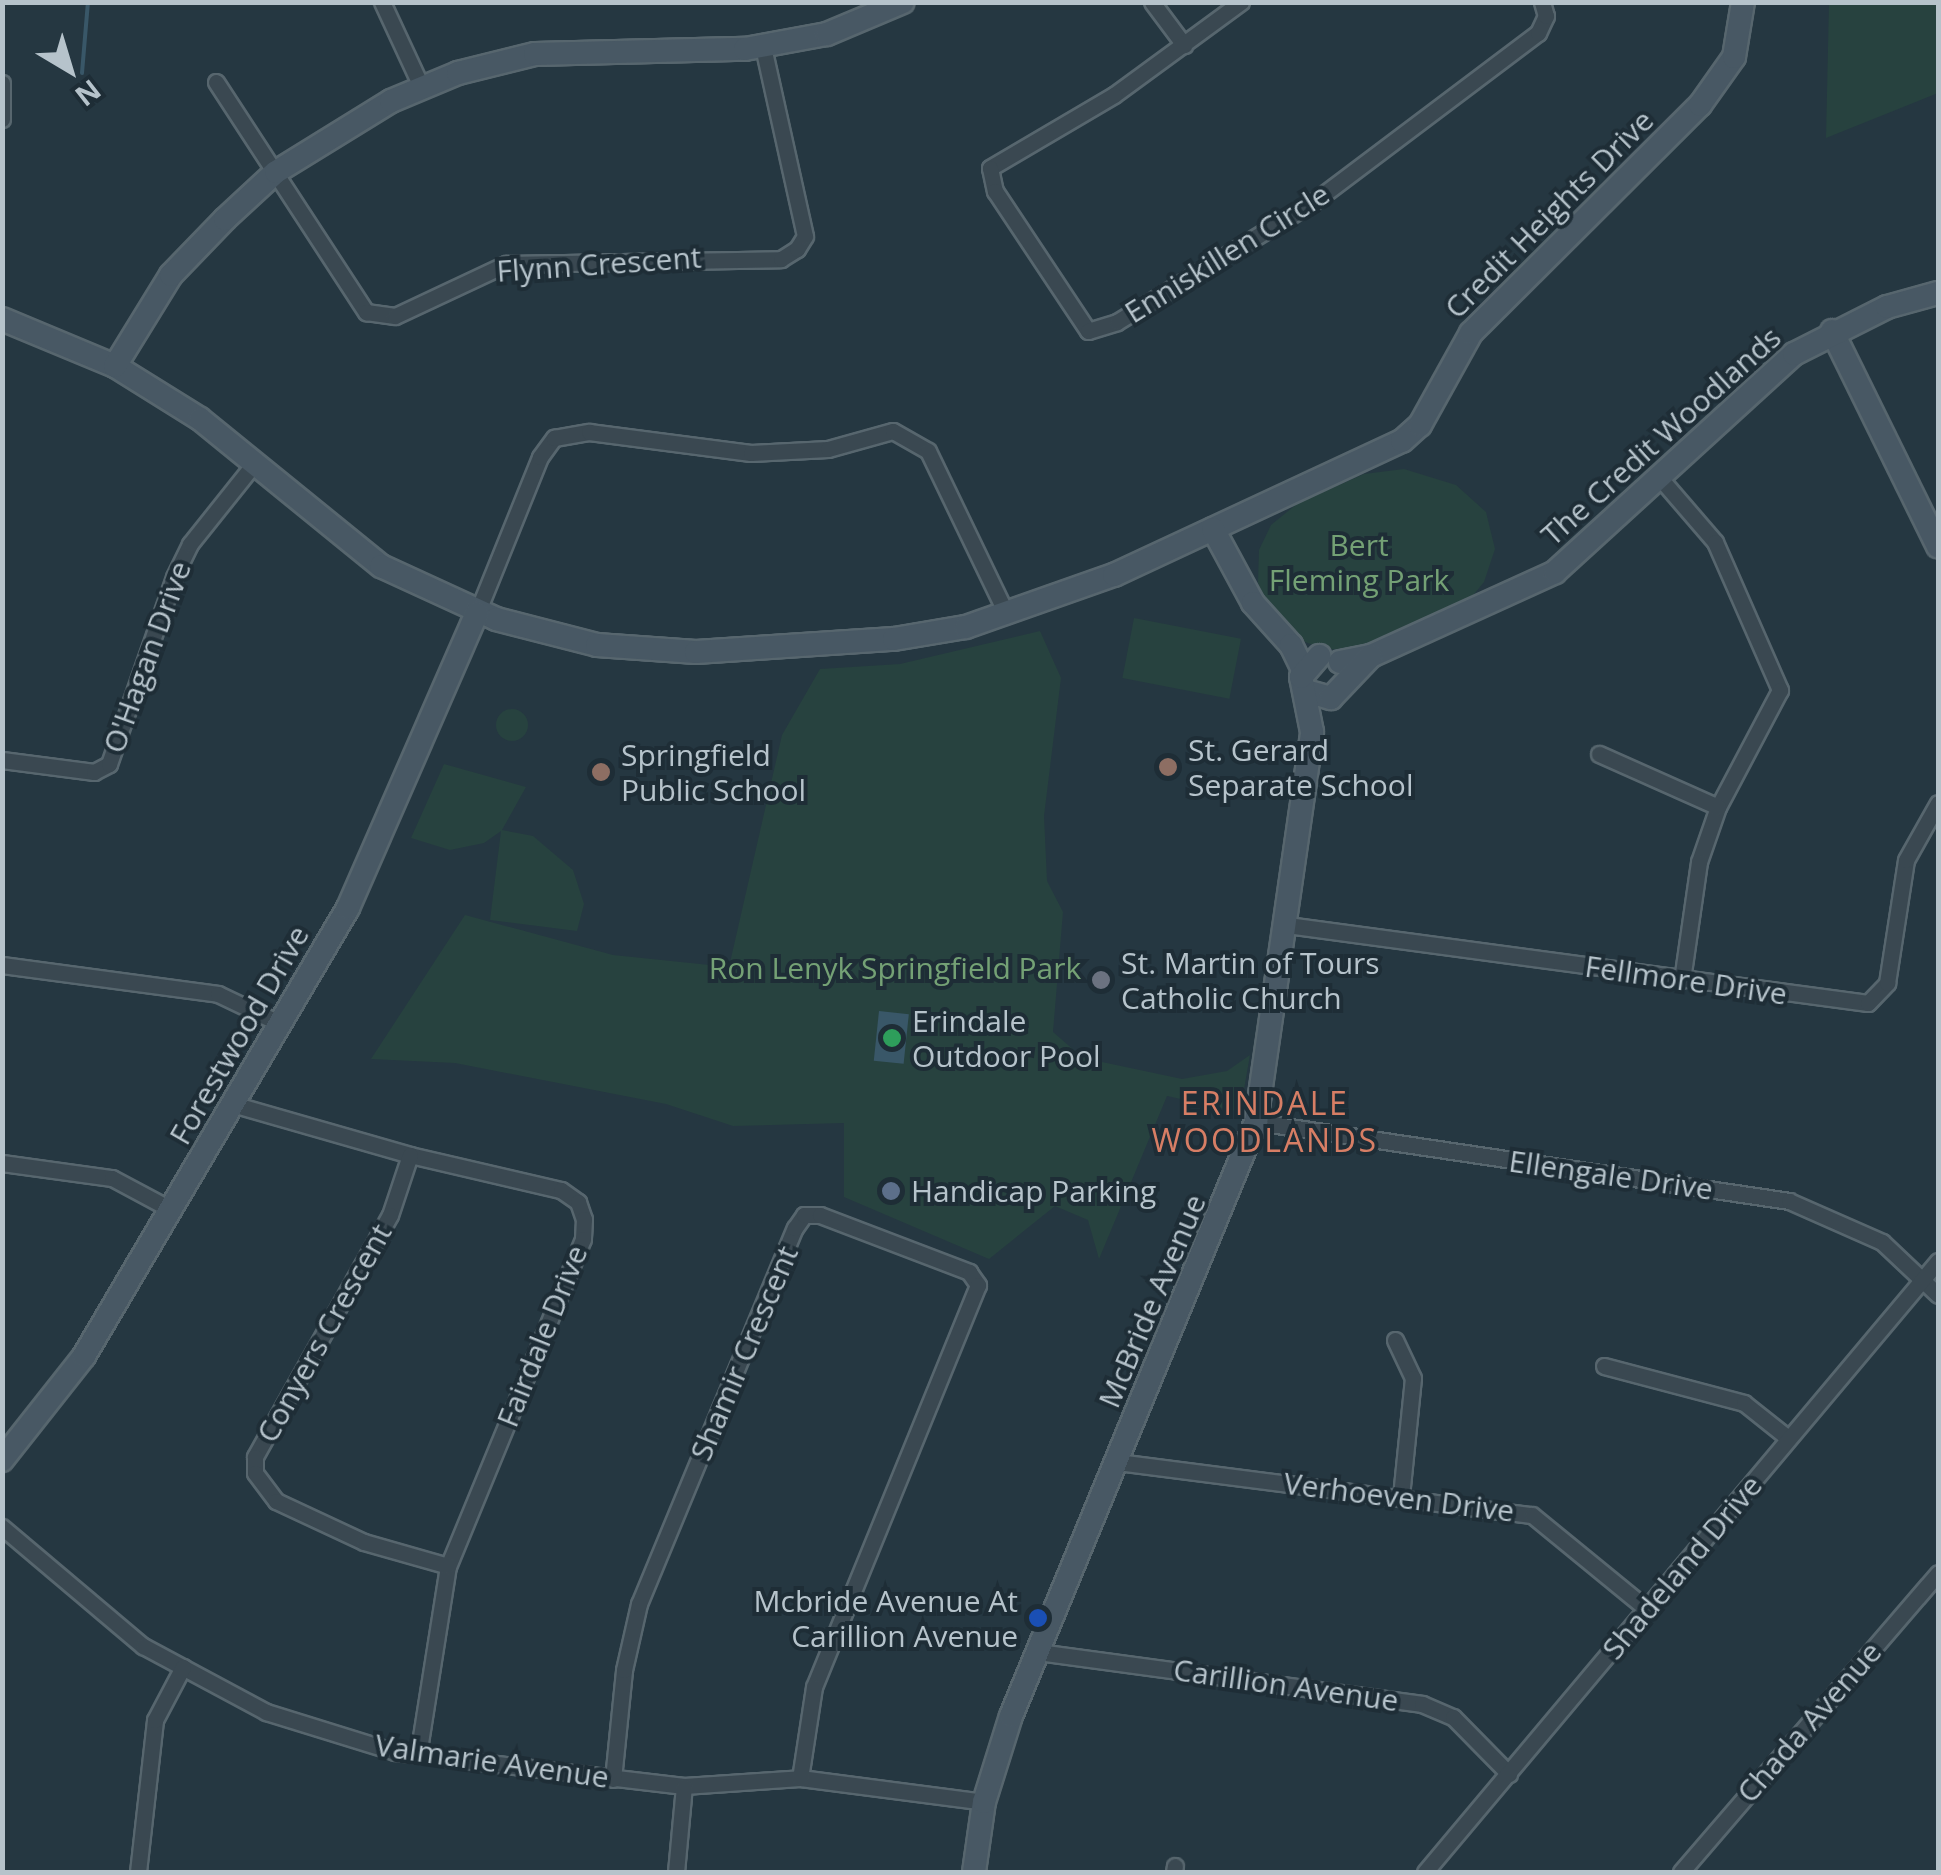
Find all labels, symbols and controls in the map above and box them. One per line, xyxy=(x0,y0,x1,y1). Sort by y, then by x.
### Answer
north arrow xyxy=(20,20,120,120)
text: N xyxy=(68,72,109,116)
street label: Credit Heights Drive xyxy=(1437,102,1661,326)
street label: Enniskillen Circle xyxy=(1118,176,1336,330)
street label: Flynn Crescent xyxy=(495,239,703,289)
street label: The Credit Woodlands xyxy=(1534,319,1788,553)
park label: Bert Fleming Park xyxy=(1269,527,1449,598)
street label: O'Hagan Drive xyxy=(96,556,198,758)
place label: St. Gerard Separate School xyxy=(1188,732,1413,802)
place label: Springfield Public School xyxy=(621,737,806,808)
marker: St. Gerard Separate School xyxy=(1157,756,1179,778)
marker: Springfield Public School xyxy=(590,761,612,783)
street label: Forestwood Drive xyxy=(162,919,316,1151)
place label: St. Martin of Tours Catholic Church xyxy=(1121,945,1380,1016)
street label: Fellmore Drive xyxy=(1583,948,1789,1012)
park label: Ron Lenyk Springfield Park xyxy=(709,950,1081,986)
marker: St. Martin of Tours Catholic Church xyxy=(1090,969,1112,991)
place label: Erindale Outdoor Pool xyxy=(912,1003,1101,1074)
marker: Erindale Outdoor Pool xyxy=(881,1027,903,1049)
district label: ERINDALE WOODLANDS xyxy=(1152,1085,1378,1160)
street label: Ellengale Drive xyxy=(1507,1143,1715,1207)
place label: Handicap Parking xyxy=(911,1173,1156,1209)
marker: Handicap Parking xyxy=(880,1180,902,1202)
street label: McBride Avenue xyxy=(1091,1189,1213,1413)
street label: Conyers Crescent xyxy=(249,1217,399,1449)
street label: Fairdale Drive xyxy=(489,1240,595,1432)
street label: Shamir Crescent xyxy=(683,1240,805,1466)
street label: Verhoeven Drive xyxy=(1282,1465,1516,1529)
street label: Shadeland Drive xyxy=(1595,1468,1769,1666)
place label: Mcbride Avenue At Carillion Avenue xyxy=(754,1583,1018,1654)
marker: Mcbride Avenue At Carillion Avenue xyxy=(1027,1607,1049,1629)
street label: Chada Avenue xyxy=(1729,1634,1889,1810)
street label: Carillion Avenue xyxy=(1171,1651,1401,1719)
street label: Valmarie Avenue xyxy=(373,1727,611,1795)

